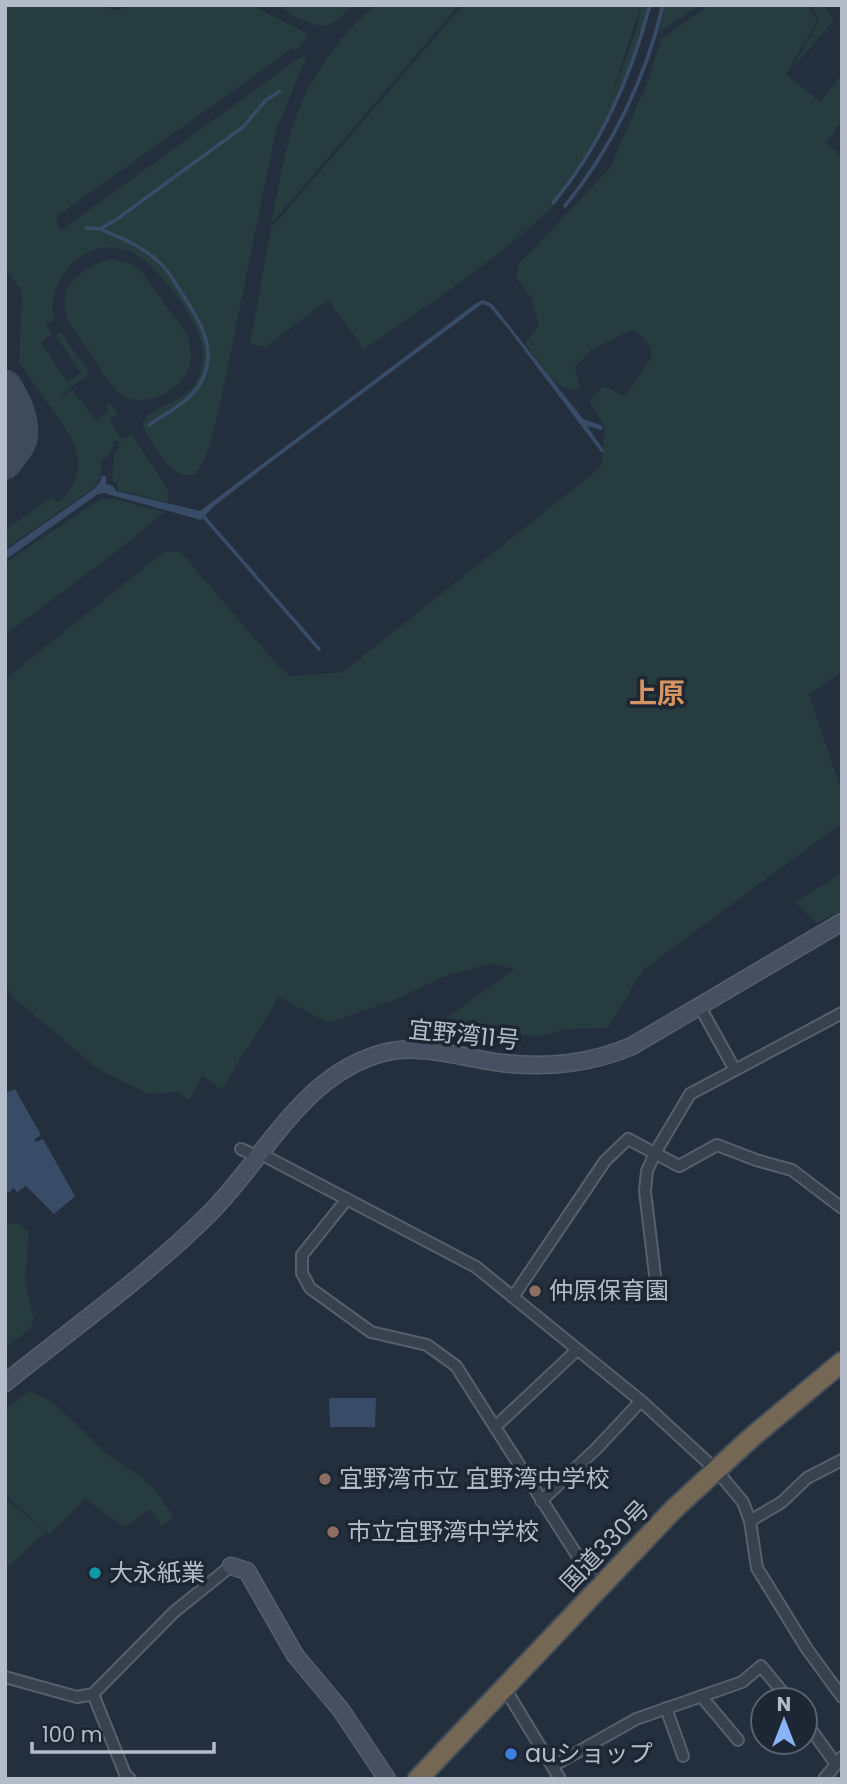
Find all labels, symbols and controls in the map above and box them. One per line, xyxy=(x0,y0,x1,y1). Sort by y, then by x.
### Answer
district label: 上原 xyxy=(629,674,685,713)
street label: 宜野湾11号 xyxy=(407,1012,521,1057)
place label: 仲原保育園 xyxy=(549,1274,669,1307)
marker: 仲原保育園 xyxy=(527,1283,543,1299)
place label: 宜野湾市立 宜野湾中学校 xyxy=(339,1462,609,1495)
marker: 宜野湾市立 宜野湾中学校 xyxy=(317,1471,333,1487)
street label: 国道330号 xyxy=(553,1493,657,1599)
place label: 市立宜野湾中学校 xyxy=(347,1515,539,1548)
marker: 市立宜野湾中学校 xyxy=(325,1524,341,1540)
place label: 大永紙業 xyxy=(109,1556,205,1589)
marker: 大永紙業 xyxy=(87,1565,103,1581)
north arrow xyxy=(749,1686,819,1756)
text: N xyxy=(777,1691,791,1718)
scale bar xyxy=(32,1710,214,1754)
text: 100 m xyxy=(42,1720,102,1749)
place label: auショップ xyxy=(525,1737,653,1770)
marker: auショップ xyxy=(503,1746,519,1762)

